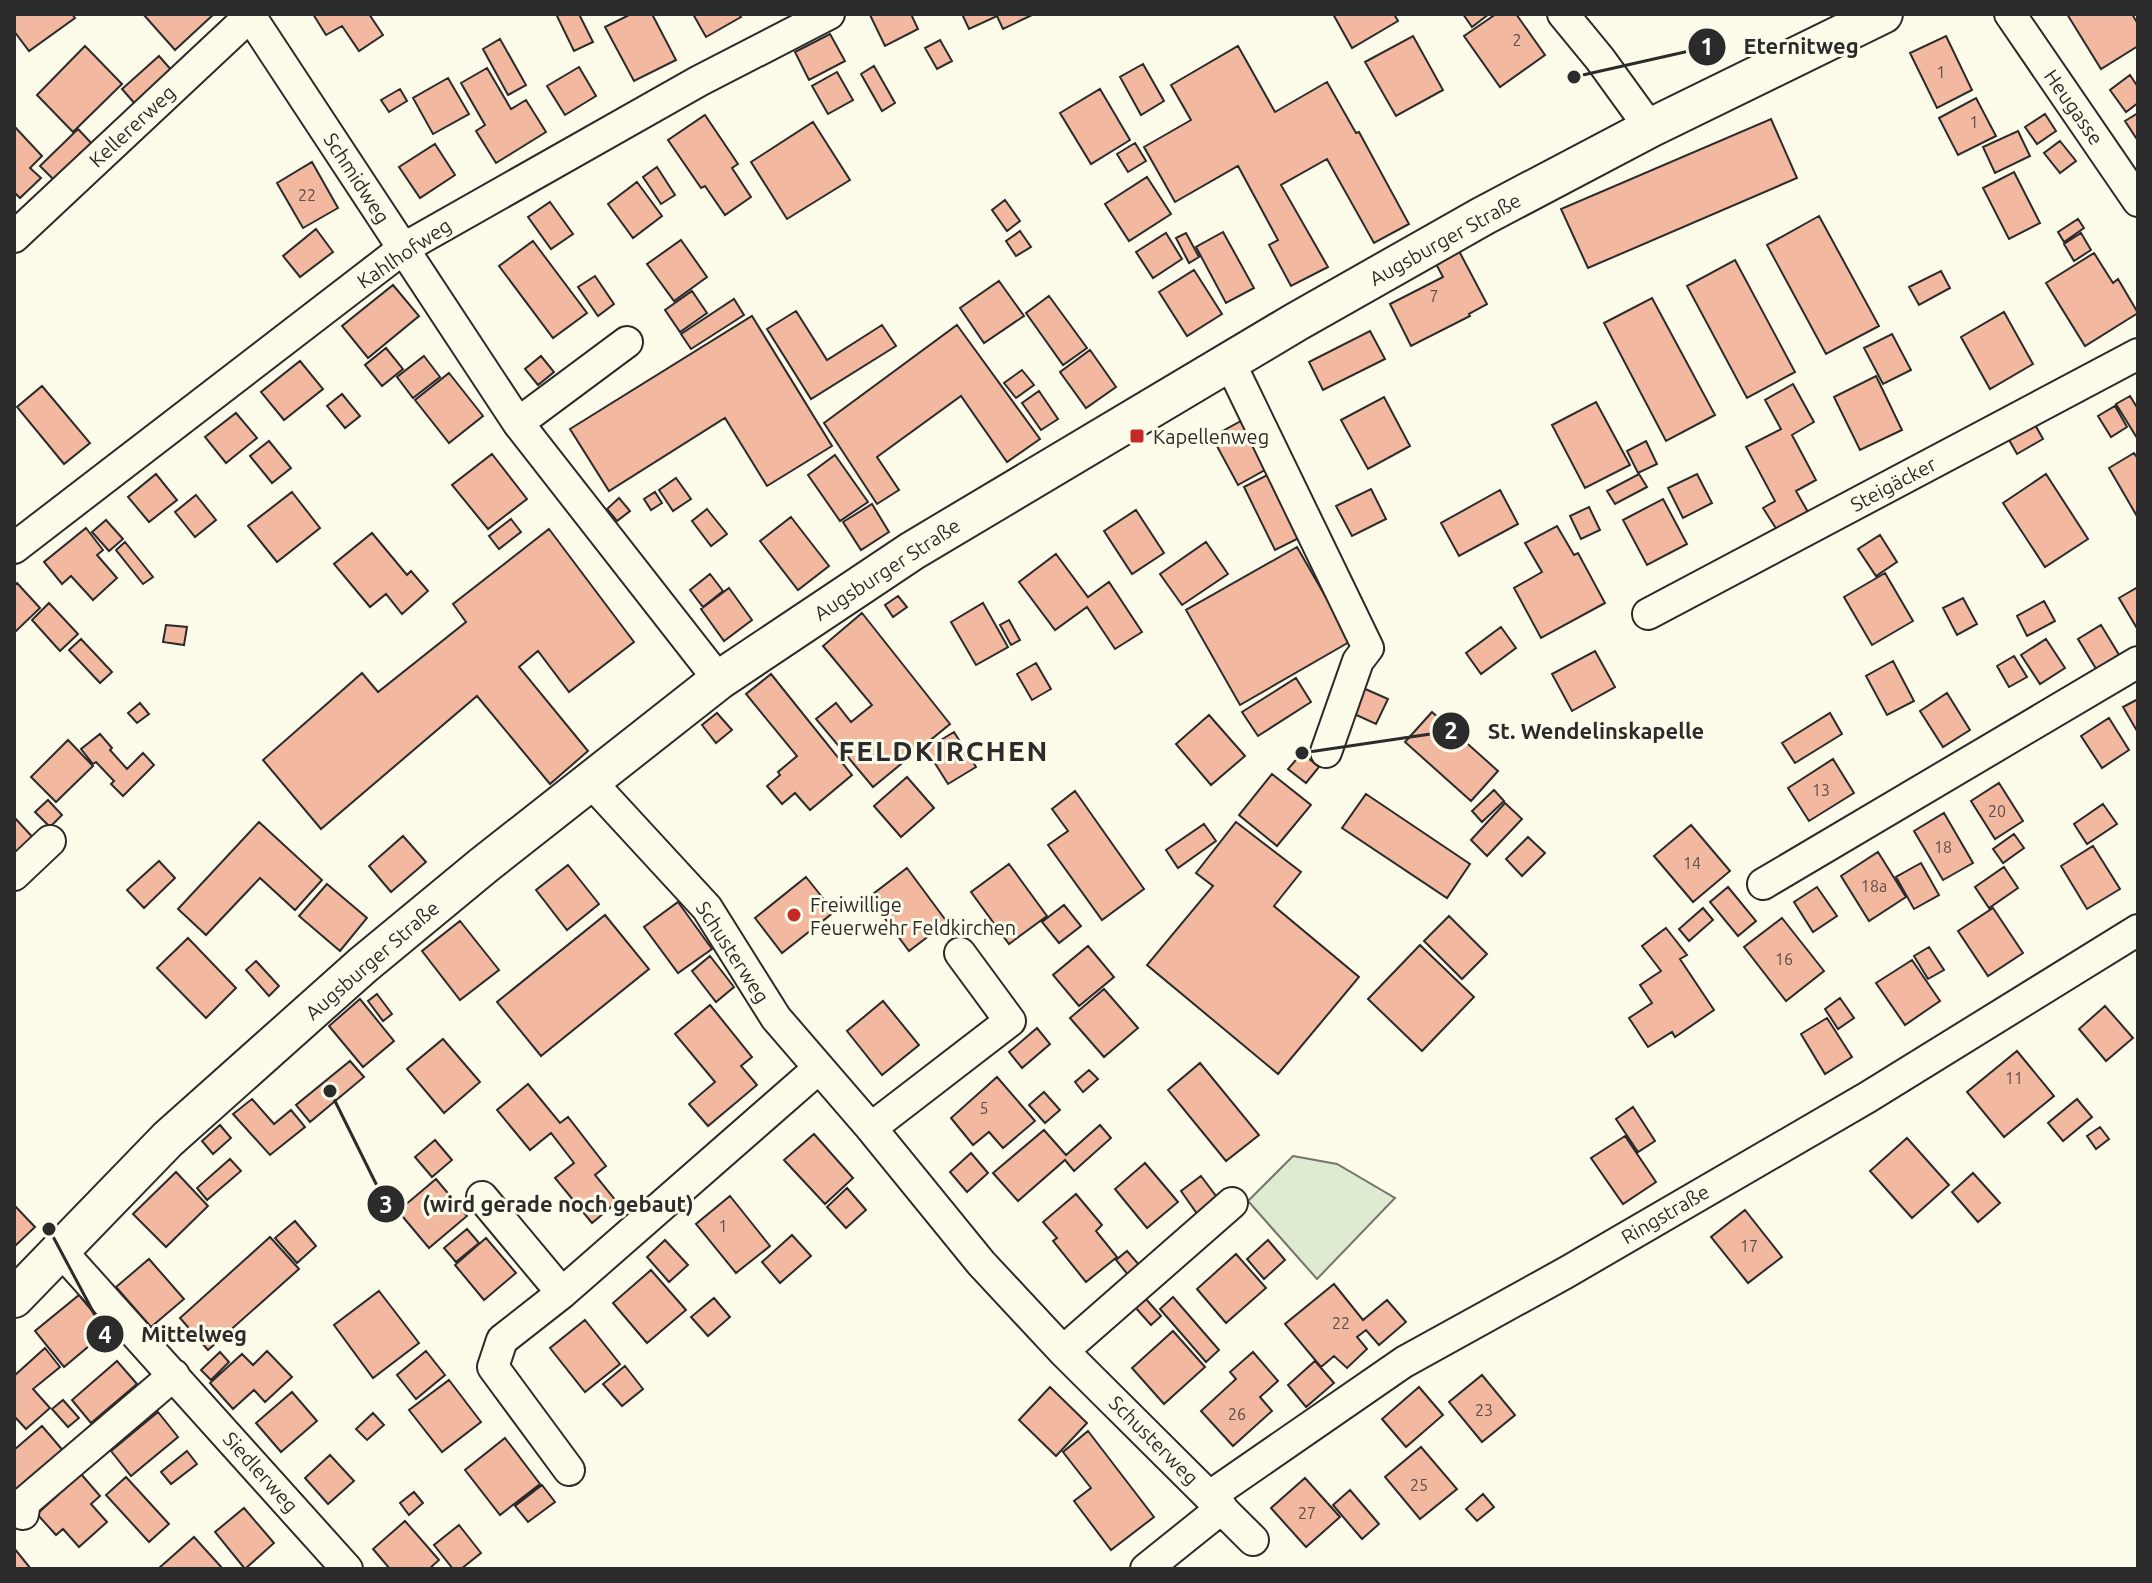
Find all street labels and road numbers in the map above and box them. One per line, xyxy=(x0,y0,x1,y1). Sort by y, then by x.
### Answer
street label: Heugasse xyxy=(2040,65,2108,149)
street label: Kellererweg xyxy=(84,80,180,172)
street label: Schmidweg xyxy=(319,129,395,227)
street label: Augsburger Straße xyxy=(1365,188,1525,290)
street label: Kahlhofweg xyxy=(353,213,455,293)
street label: Steigäcker xyxy=(1846,452,1940,516)
street label: Augsburger Straße xyxy=(810,513,964,625)
street label: Augsburger Straße xyxy=(301,896,443,1024)
street label: Schusterweg xyxy=(692,897,774,1007)
street label: Ringstraße xyxy=(1617,1180,1713,1248)
street label: Schusterweg xyxy=(1105,1391,1203,1489)
street label: Siedlerweg xyxy=(219,1427,303,1517)

